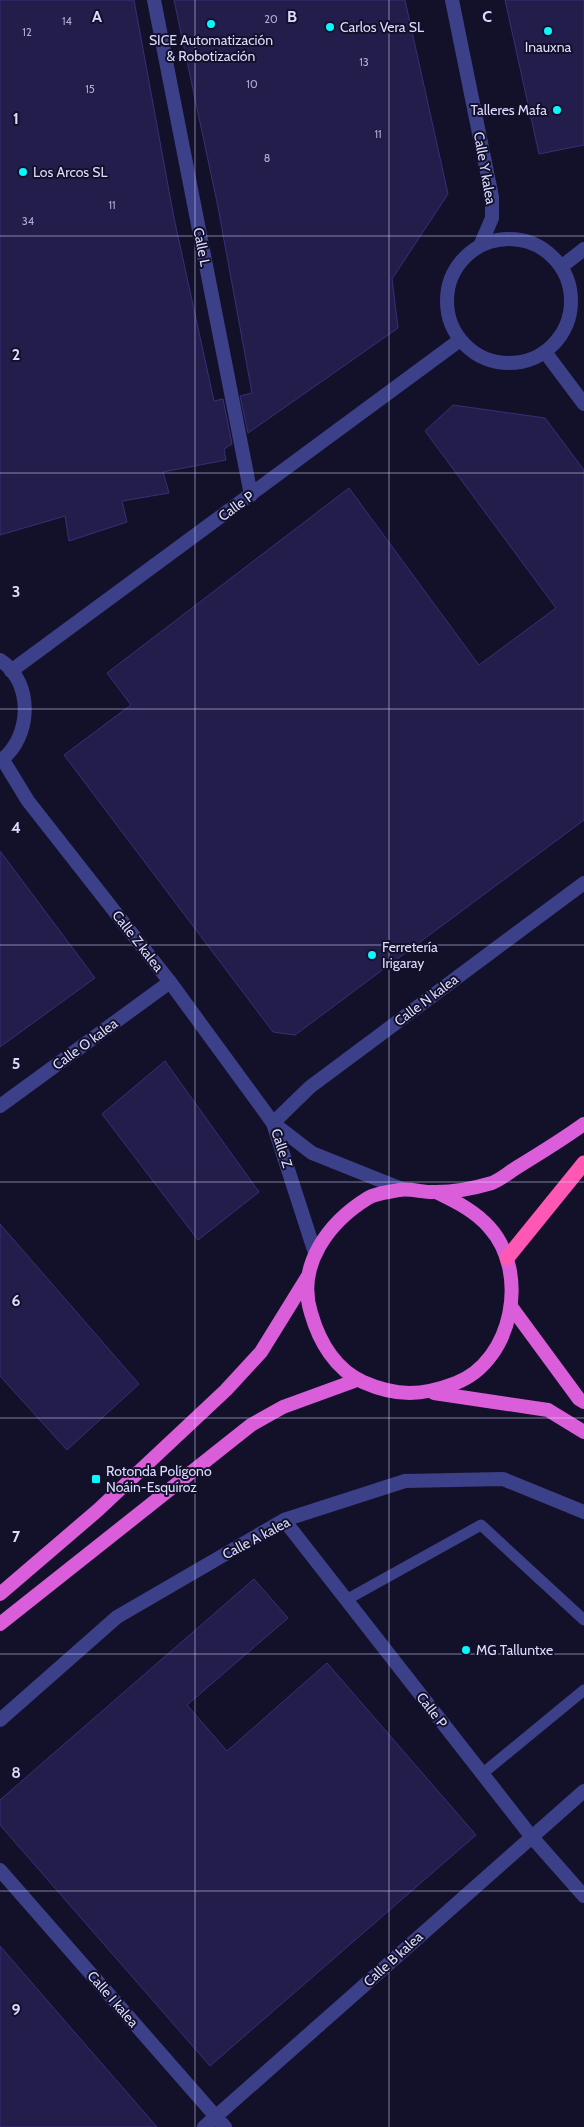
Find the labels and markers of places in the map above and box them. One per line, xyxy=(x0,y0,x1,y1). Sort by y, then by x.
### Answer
marker: SICE Automatización & Robotización xyxy=(205,18,217,30)
place label: Carlos Vera SL xyxy=(340,18,424,36)
marker: Carlos Vera SL xyxy=(324,21,336,33)
marker: Inauxna xyxy=(542,25,554,37)
place label: SICE Automatización & Robotización xyxy=(149,31,273,65)
place label: Inauxna xyxy=(525,38,572,56)
place label: Talleres Mafa xyxy=(470,101,547,119)
marker: Talleres Mafa xyxy=(551,104,563,116)
place label: Los Arcos SL xyxy=(33,163,107,181)
marker: Los Arcos SL xyxy=(17,166,29,178)
place label: Ferretería Irigaray xyxy=(382,938,438,972)
marker: Ferretería Irigaray xyxy=(366,949,378,961)
place label: Rotonda Polígono Noáin-Esquíroz xyxy=(106,1462,212,1496)
marker: Rotonda Polígono Noáin-Esquíroz xyxy=(90,1473,102,1485)
place label: MG Talluntxe xyxy=(476,1641,553,1659)
marker: MG Talluntxe xyxy=(460,1644,472,1656)

